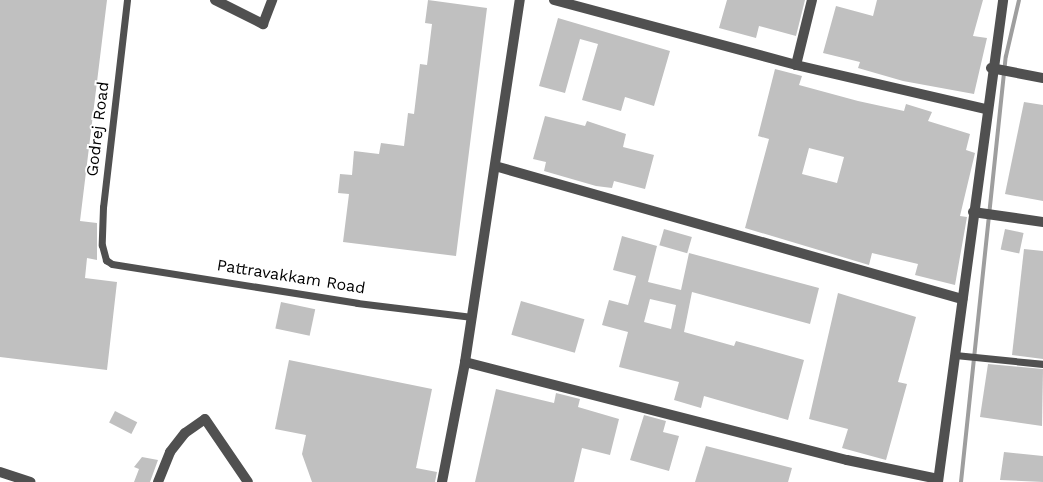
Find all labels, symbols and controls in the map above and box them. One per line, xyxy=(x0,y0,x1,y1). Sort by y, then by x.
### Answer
street label: Godrej Road xyxy=(83,80,113,178)
street label: Pattravakkam Road xyxy=(215,256,367,298)

